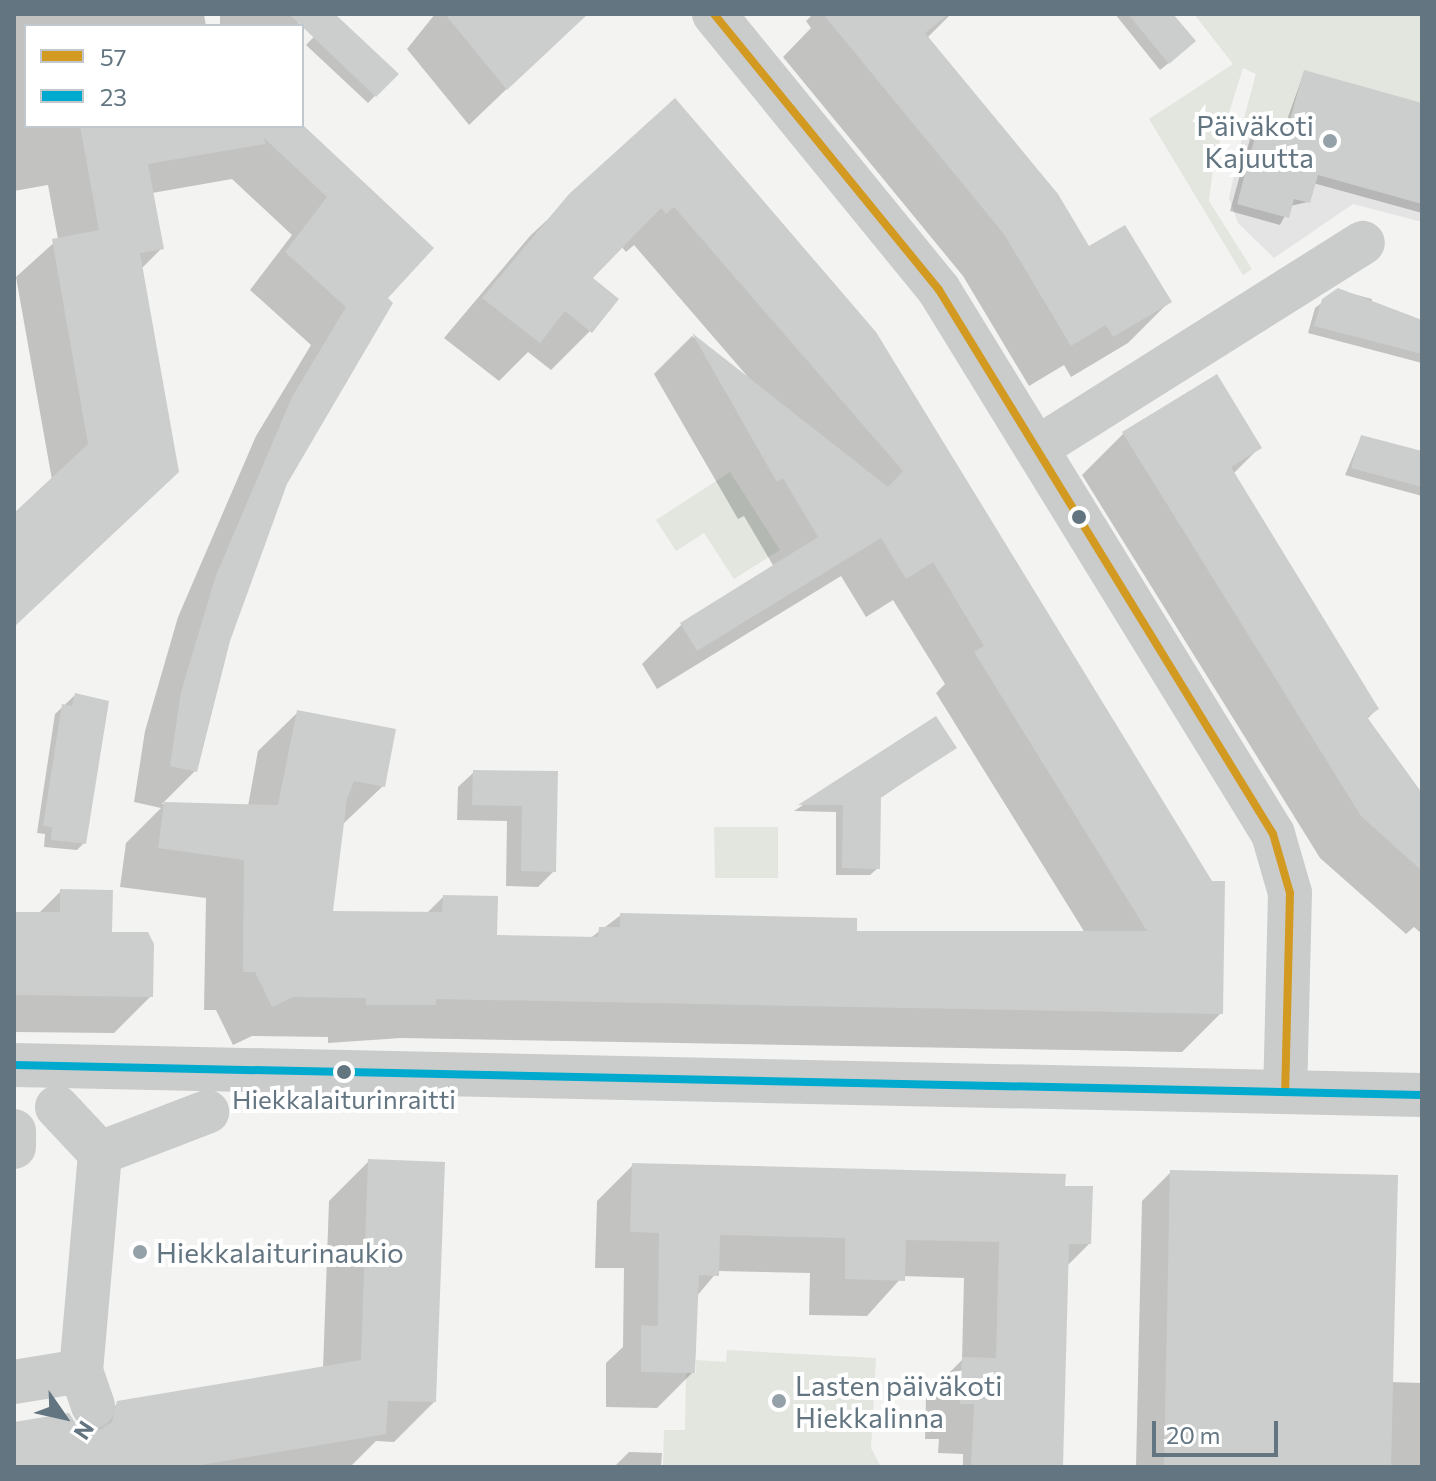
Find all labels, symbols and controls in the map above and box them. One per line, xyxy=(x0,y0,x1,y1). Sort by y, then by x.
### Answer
legend xyxy=(24,24,304,128)
text: 57 xyxy=(100,42,126,71)
text: 23 xyxy=(100,82,127,111)
place label: Päiväkoti Kajuutta xyxy=(1196,108,1314,174)
marker: Päiväkoti Kajuutta xyxy=(1321,132,1339,150)
unlabelled marker xyxy=(1071,509,1087,525)
marker: Hiekkalaiturinraitti xyxy=(336,1064,352,1080)
place label: Hiekkalaiturinraitti xyxy=(232,1083,456,1115)
place label: Hiekkalaiturinaukio xyxy=(156,1235,404,1269)
marker: Hiekkalaiturinaukio xyxy=(131,1243,149,1261)
place label: Lasten päiväkoti Hiekkalinna xyxy=(795,1368,1002,1434)
north arrow xyxy=(24,1377,104,1457)
marker: Lasten päiväkoti Hiekkalinna xyxy=(770,1392,788,1410)
scale bar xyxy=(1156,1405,1282,1455)
text: N xyxy=(69,1416,100,1445)
text: 20 m xyxy=(1166,1420,1220,1449)

